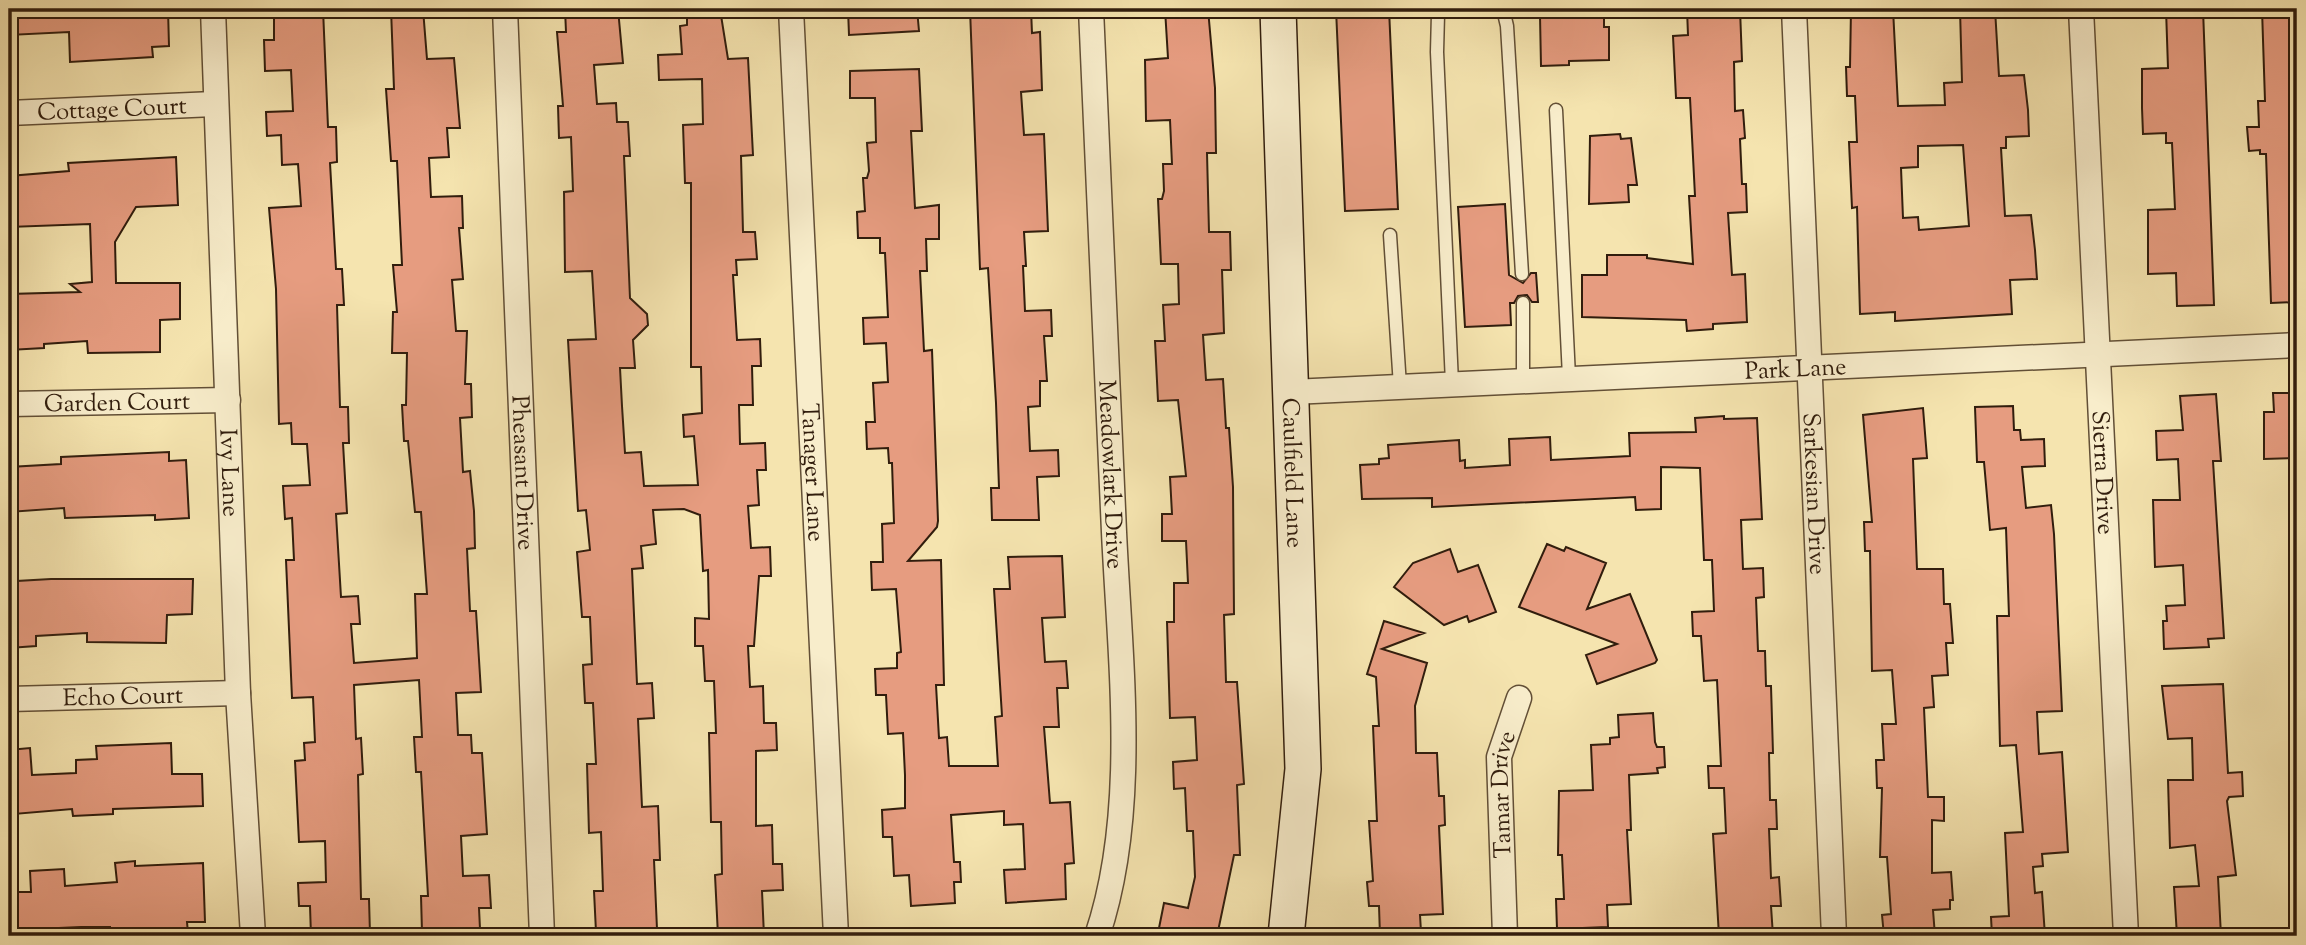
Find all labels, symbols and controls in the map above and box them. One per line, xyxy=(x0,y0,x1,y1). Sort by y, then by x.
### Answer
street label: Cottage Court xyxy=(36,90,187,131)
street label: Park Lane xyxy=(1744,351,1847,390)
street label: Meadowlark Drive xyxy=(1088,379,1131,570)
street label: Garden Court xyxy=(44,386,190,422)
street label: Pheasant Drive xyxy=(501,394,542,551)
street label: Caulfield Lane xyxy=(1272,397,1311,548)
street label: Tanager Lane xyxy=(791,403,832,542)
street label: Sierra Drive xyxy=(2082,410,2121,535)
street label: Sarkesian Drive xyxy=(1792,412,1833,575)
street label: Ivy Lane xyxy=(209,428,247,517)
street label: Echo Court xyxy=(62,679,184,717)
street label: Tamar Drive xyxy=(1484,727,1526,859)

